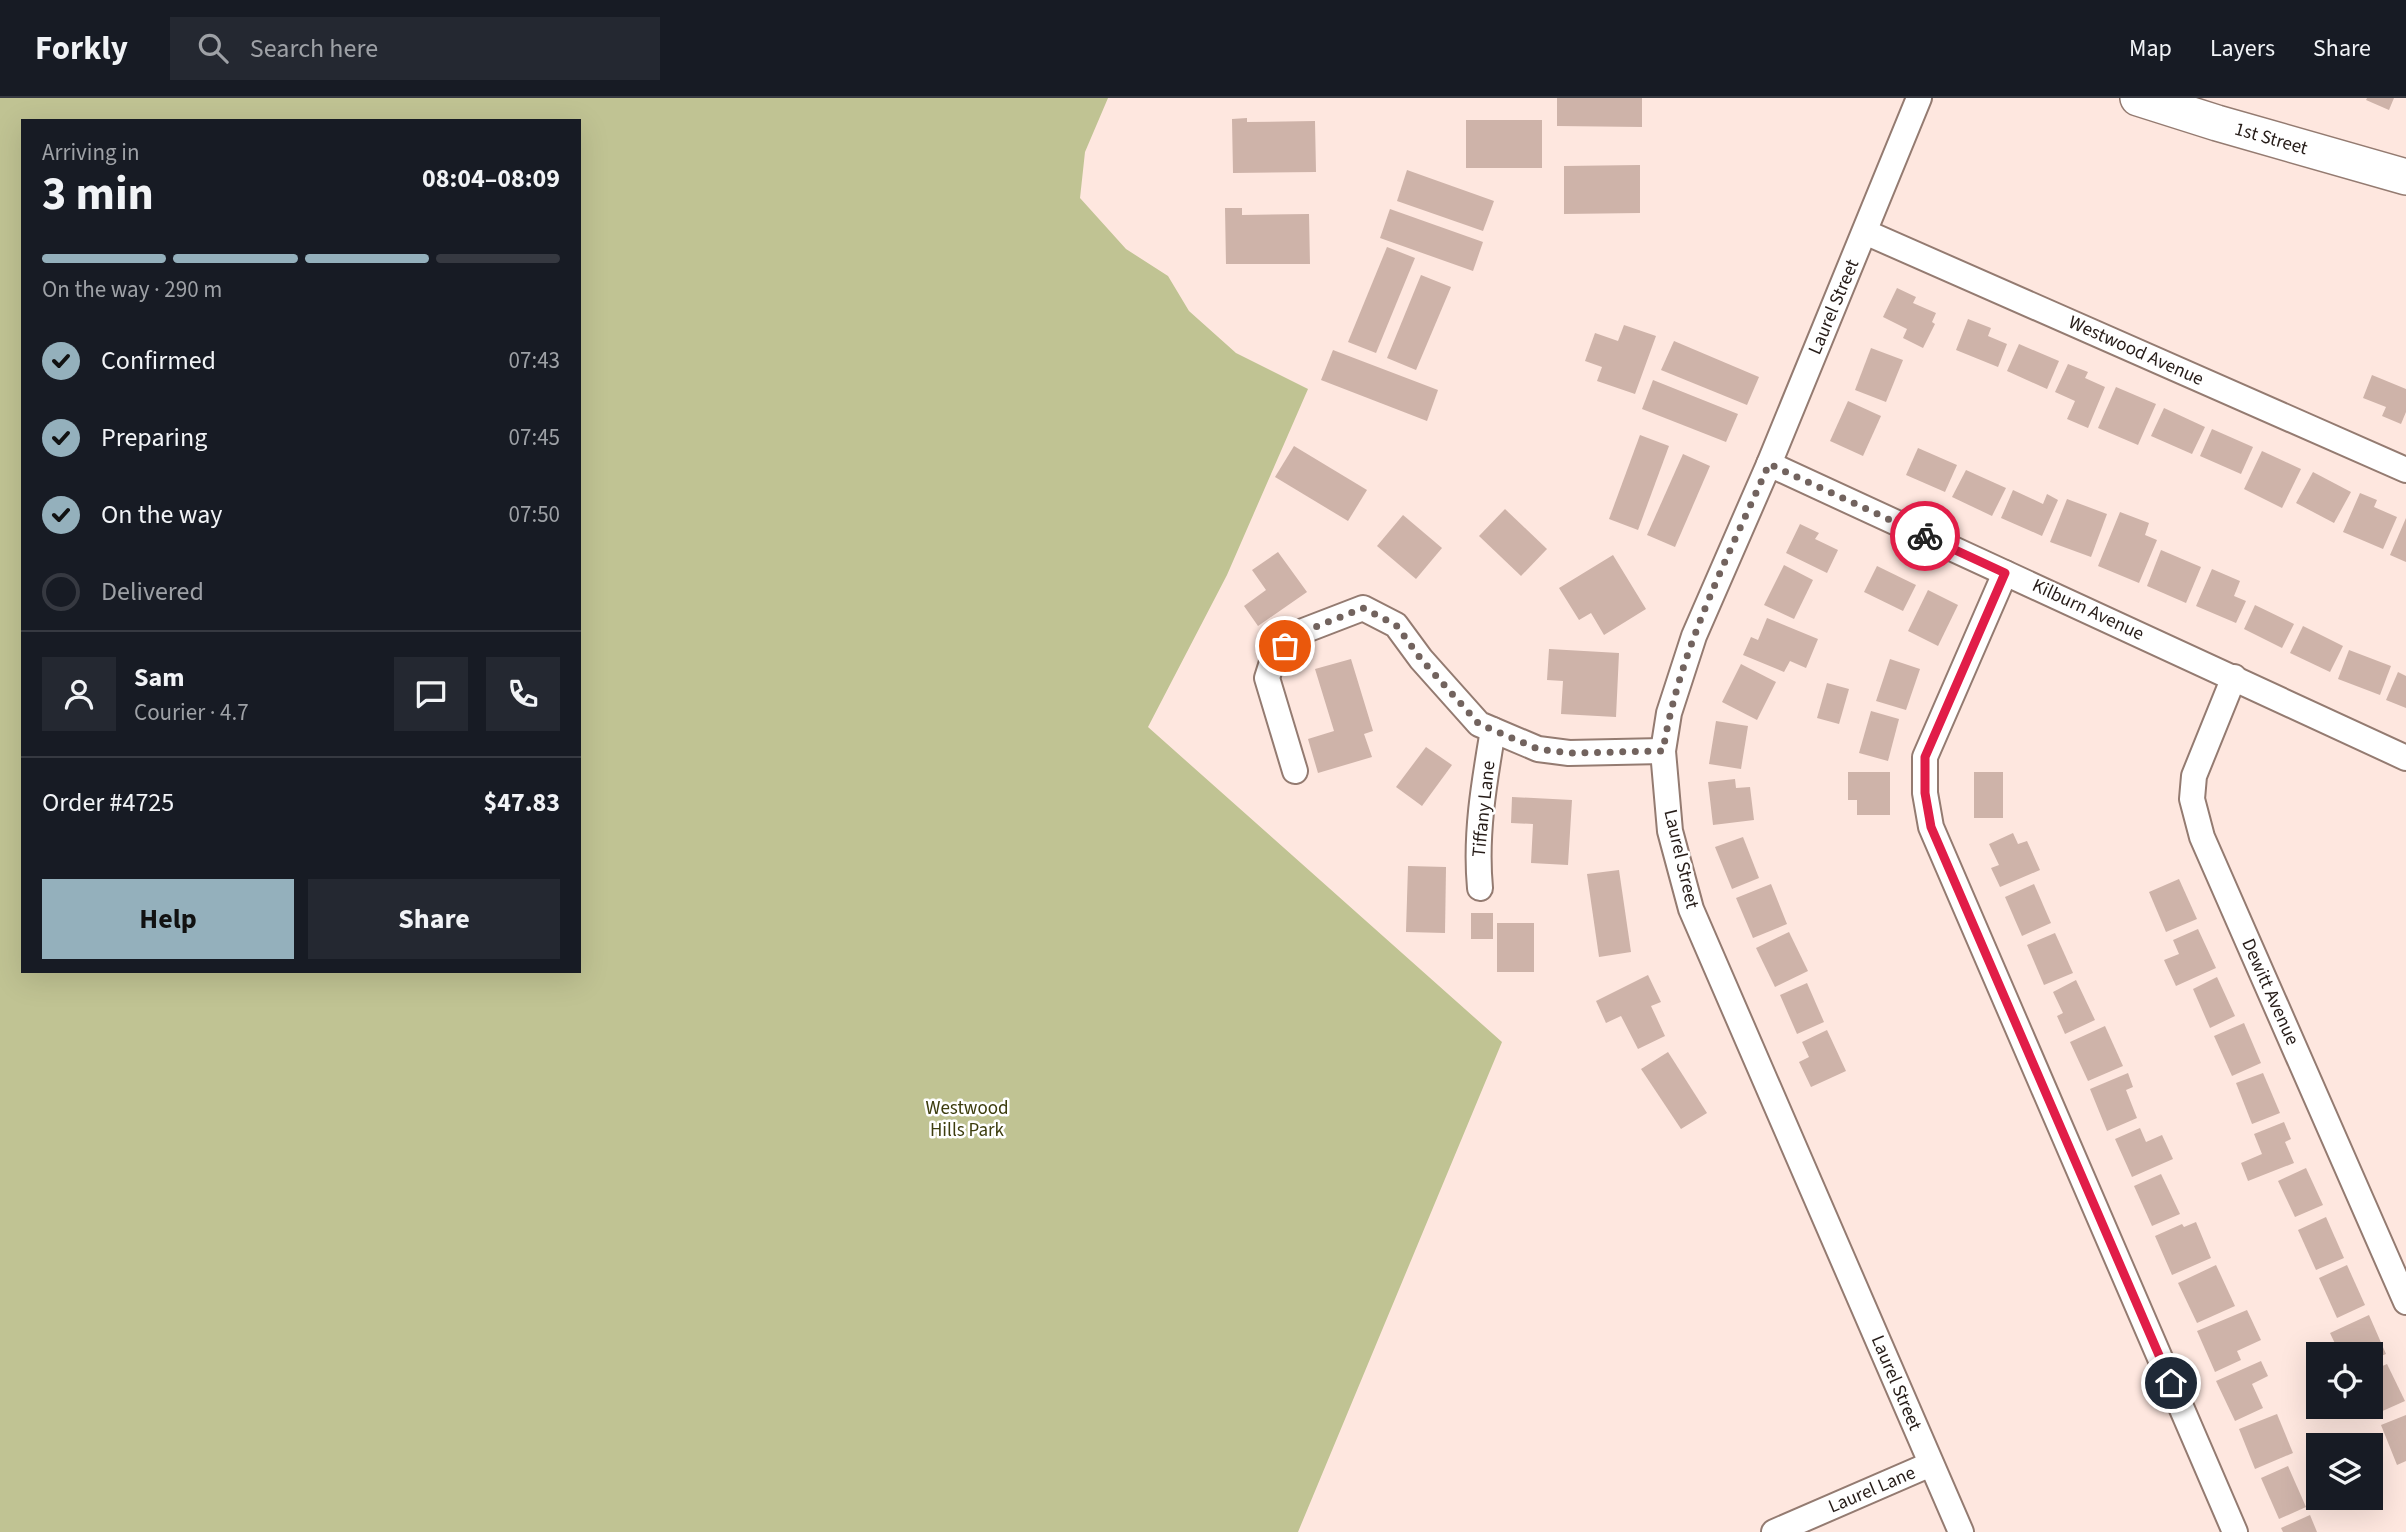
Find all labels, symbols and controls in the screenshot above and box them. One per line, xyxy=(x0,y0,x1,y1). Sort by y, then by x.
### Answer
search box xyxy=(170,17,660,80)
text: Forkly xyxy=(35,25,128,72)
icon: search xyxy=(194,29,232,67)
text: Search here xyxy=(250,30,378,67)
text: Map xyxy=(2129,31,2172,66)
text: Layers xyxy=(2210,31,2275,66)
text: Share xyxy=(2313,31,2371,66)
street label: 1st Street xyxy=(2231,116,2311,162)
text: Arriving in xyxy=(42,136,140,169)
text: 08:04–08:09 xyxy=(422,160,560,197)
text: 3 min xyxy=(42,162,154,227)
street label: Laurel Street xyxy=(1802,255,1866,359)
text: On the way · 290 m xyxy=(42,273,222,306)
street label: Westwood Avenue xyxy=(2064,309,2208,393)
icon: check xyxy=(42,342,80,380)
text: Confirmed xyxy=(101,342,216,379)
text: 07:43 xyxy=(509,344,560,377)
icon: check xyxy=(42,419,80,457)
text: Preparing xyxy=(101,419,207,456)
text: 07:45 xyxy=(509,421,560,454)
icon: check xyxy=(42,496,80,534)
text: On the way xyxy=(101,496,222,533)
text: 07:50 xyxy=(509,498,560,531)
courier xyxy=(1890,501,1960,571)
icon: bike xyxy=(1906,517,1944,555)
street label: Kilburn Avenue xyxy=(2028,572,2148,648)
text: Delivered xyxy=(101,573,204,610)
pin xyxy=(1255,616,1315,676)
icon: bag xyxy=(1266,627,1304,665)
button: person xyxy=(42,657,116,731)
button: chat xyxy=(394,657,468,731)
button: phone xyxy=(486,657,560,731)
text: Sam xyxy=(134,659,184,696)
text: Courier · 4.7 xyxy=(134,696,249,729)
street label: Tiffany Lane xyxy=(1466,759,1502,859)
text: Order #4725 xyxy=(42,784,174,821)
text: $47.83 xyxy=(484,784,560,821)
street label: Laurel Street xyxy=(1656,807,1706,912)
button: Help xyxy=(42,879,294,959)
button: Share xyxy=(308,879,560,959)
street label: Dewitt Avenue xyxy=(2234,934,2306,1050)
park label: Westwood Hills Park xyxy=(925,1095,1009,1144)
street label: Laurel Street xyxy=(1864,1331,1928,1435)
map controls xyxy=(2306,1342,2383,1510)
button: locate xyxy=(2306,1342,2383,1419)
pin xyxy=(2141,1353,2201,1413)
icon: home xyxy=(2152,1364,2190,1402)
button: layers xyxy=(2306,1433,2383,1510)
street label: Laurel Lane xyxy=(1824,1460,1920,1520)

